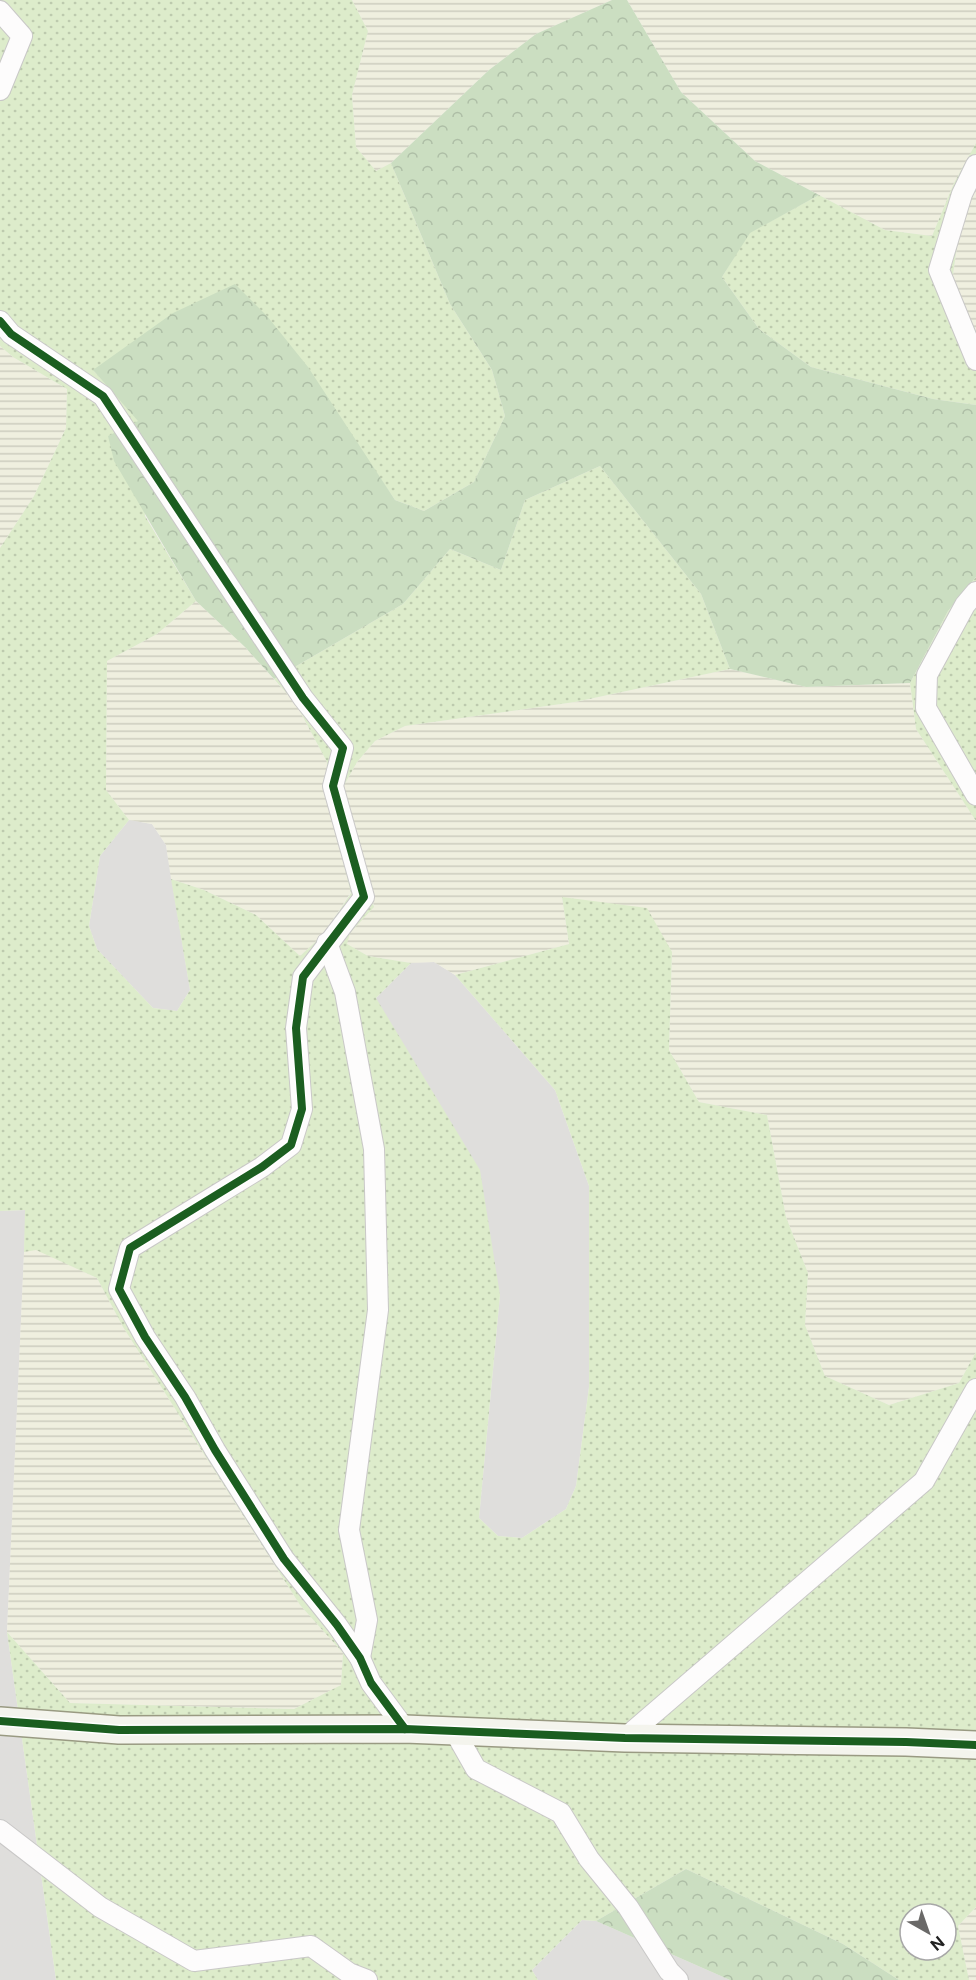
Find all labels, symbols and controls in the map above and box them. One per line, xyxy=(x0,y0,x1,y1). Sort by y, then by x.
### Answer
north arrow xyxy=(898,1902,958,1962)
text: N xyxy=(926,1932,948,1954)

